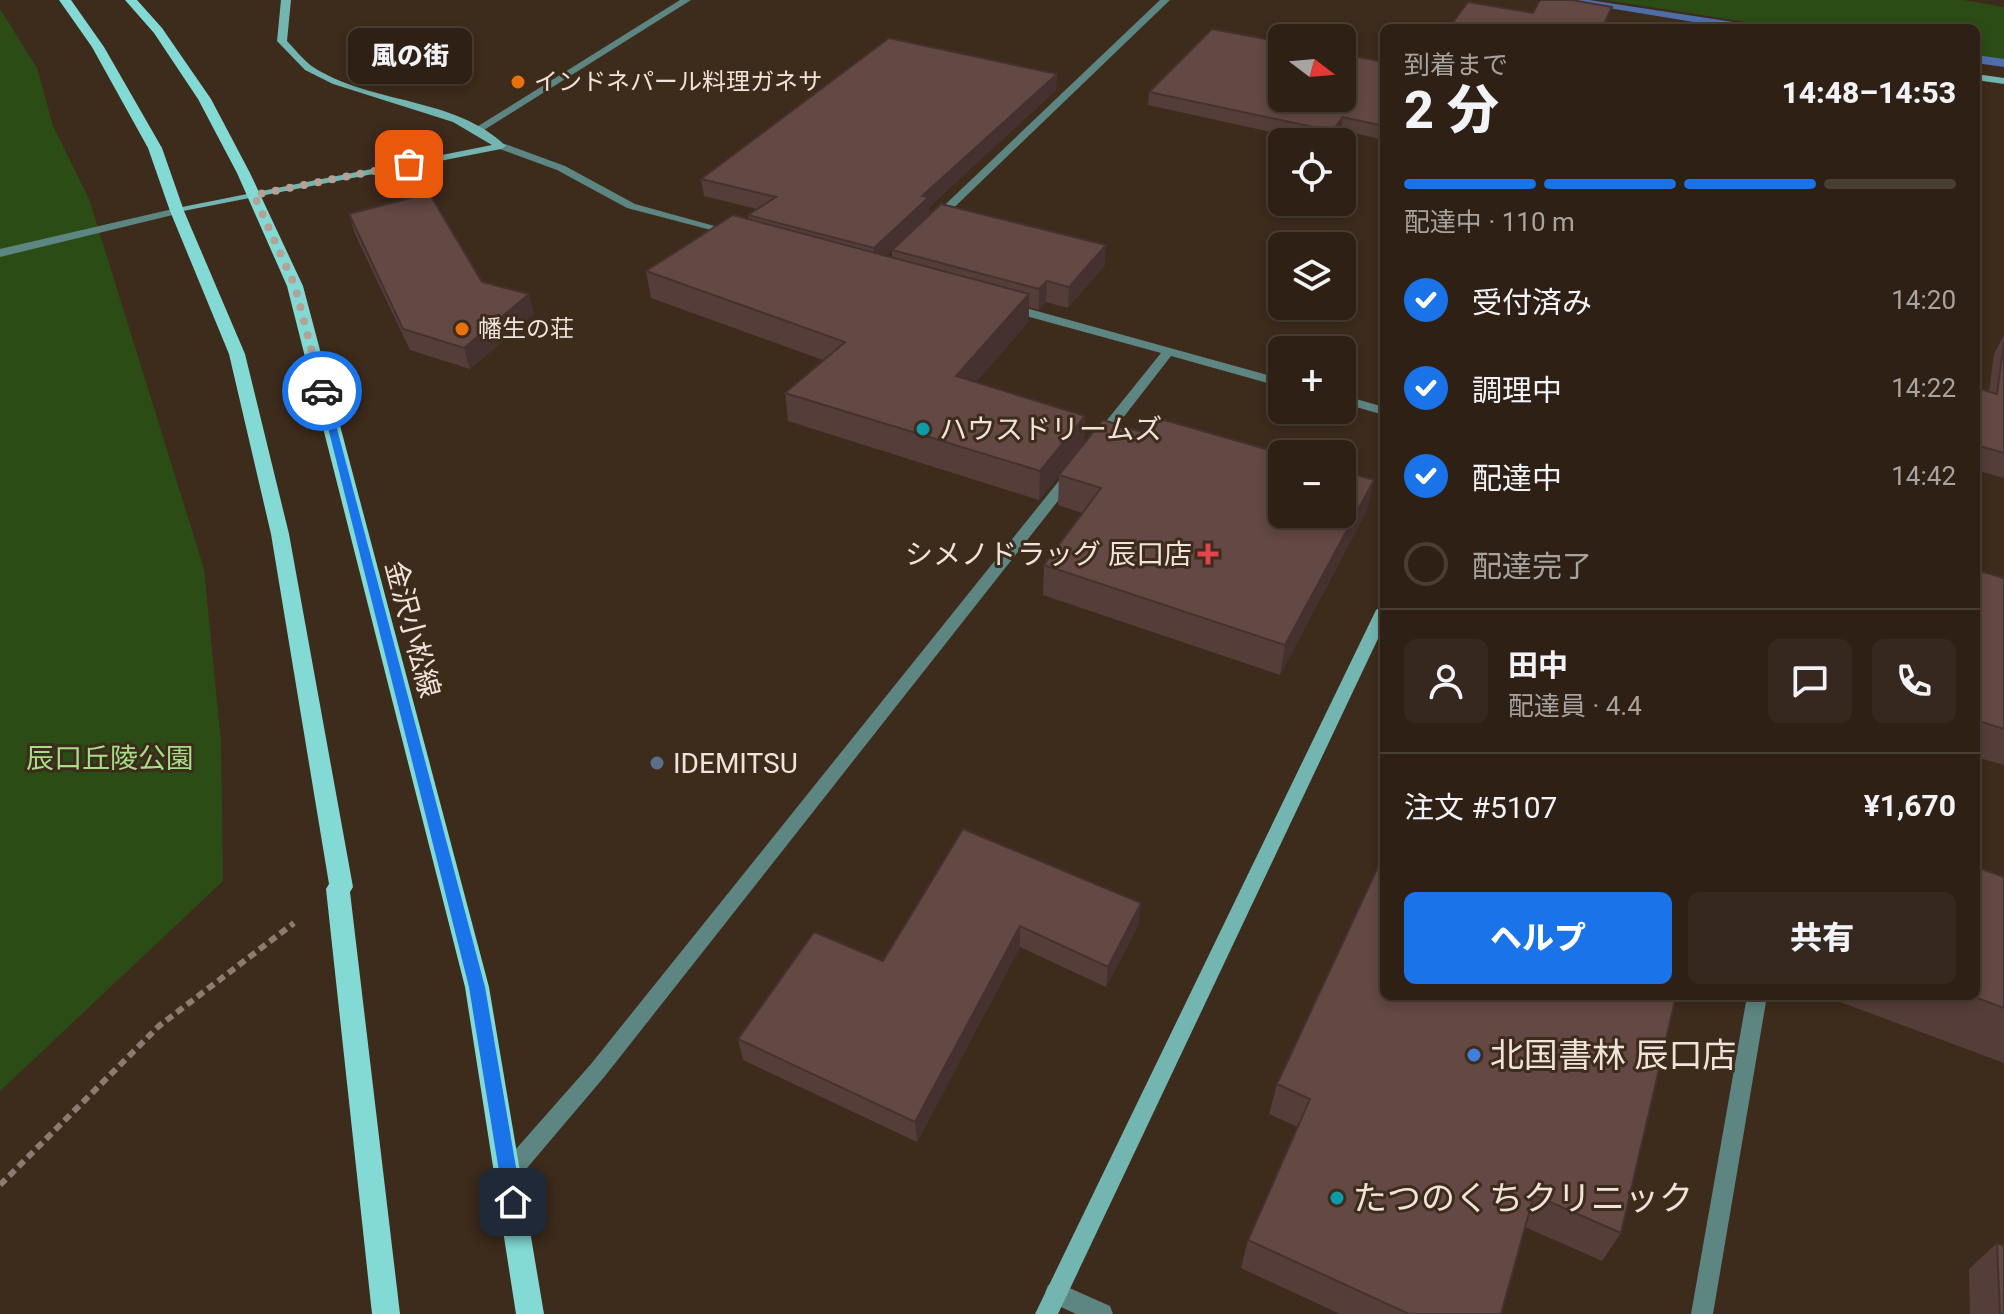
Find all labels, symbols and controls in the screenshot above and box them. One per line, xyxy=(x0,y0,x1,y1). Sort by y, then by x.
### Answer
north arrow xyxy=(1268,24,1356,112)
map controls xyxy=(1268,24,1356,528)
callout: 風の街 xyxy=(347,28,471,84)
text: 風の街 xyxy=(371,41,449,71)
text: 到着まで xyxy=(1404,50,1508,80)
place label: インドネパール料理ガネサ xyxy=(534,68,822,96)
marker: インドネパール料理ガネサ xyxy=(509,73,527,91)
text: 14:48–14:53 xyxy=(1781,75,1956,110)
text: 2 分 xyxy=(1404,80,1499,141)
button: locate xyxy=(1268,128,1356,216)
pin xyxy=(375,130,443,198)
icon: bag xyxy=(387,142,431,186)
text: 配達中 · 110 m xyxy=(1404,207,1575,237)
button: layers xyxy=(1268,232,1356,320)
icon: check xyxy=(1404,278,1448,322)
text: 受付済み xyxy=(1472,285,1592,320)
text: 14:20 xyxy=(1891,285,1956,315)
place label: 幡生の荘 xyxy=(478,315,574,343)
marker: 幡生の荘 xyxy=(453,320,471,338)
button: + xyxy=(1268,336,1356,424)
courier xyxy=(282,351,362,431)
icon: check xyxy=(1404,366,1448,410)
icon: car xyxy=(300,369,344,413)
text: 調理中 xyxy=(1472,373,1562,408)
text: 14:22 xyxy=(1891,373,1956,403)
place label: ハウスドリームズ xyxy=(939,413,1162,446)
marker: ハウスドリームズ xyxy=(914,420,932,438)
button: − xyxy=(1268,440,1356,528)
icon: check xyxy=(1404,454,1448,498)
text: 配達中 xyxy=(1472,461,1562,496)
text: 14:42 xyxy=(1891,461,1956,491)
place label: シメノドラッグ 辰口店 xyxy=(905,538,1192,571)
marker: シメノドラッグ 辰口店 xyxy=(1199,545,1217,563)
text: 配達完了 xyxy=(1472,549,1592,584)
street label: 金沢小松線 xyxy=(378,557,447,701)
button: person xyxy=(1404,639,1488,723)
button: chat xyxy=(1768,639,1852,723)
button: phone xyxy=(1872,639,1956,723)
text: 田中 xyxy=(1508,648,1568,683)
text: 配達員 · 4.4 xyxy=(1508,691,1642,721)
park label: 辰口丘陵公園 xyxy=(26,742,194,775)
place label: IDEMITSU xyxy=(673,747,798,780)
marker: IDEMITSU xyxy=(648,754,666,772)
text: ¥1,670 xyxy=(1864,788,1956,823)
text: 注文 #5107 xyxy=(1404,790,1557,825)
button: ヘルプ xyxy=(1404,892,1672,984)
button: 共有 xyxy=(1688,892,1956,984)
place label: 北国書林 辰口店 xyxy=(1490,1035,1736,1075)
marker: 北国書林 辰口店 xyxy=(1465,1046,1483,1064)
pin xyxy=(479,1168,547,1236)
place label: たつのくちクリニック xyxy=(1353,1178,1693,1218)
icon: home xyxy=(491,1180,535,1224)
marker: たつのくちクリニック xyxy=(1328,1189,1346,1207)

